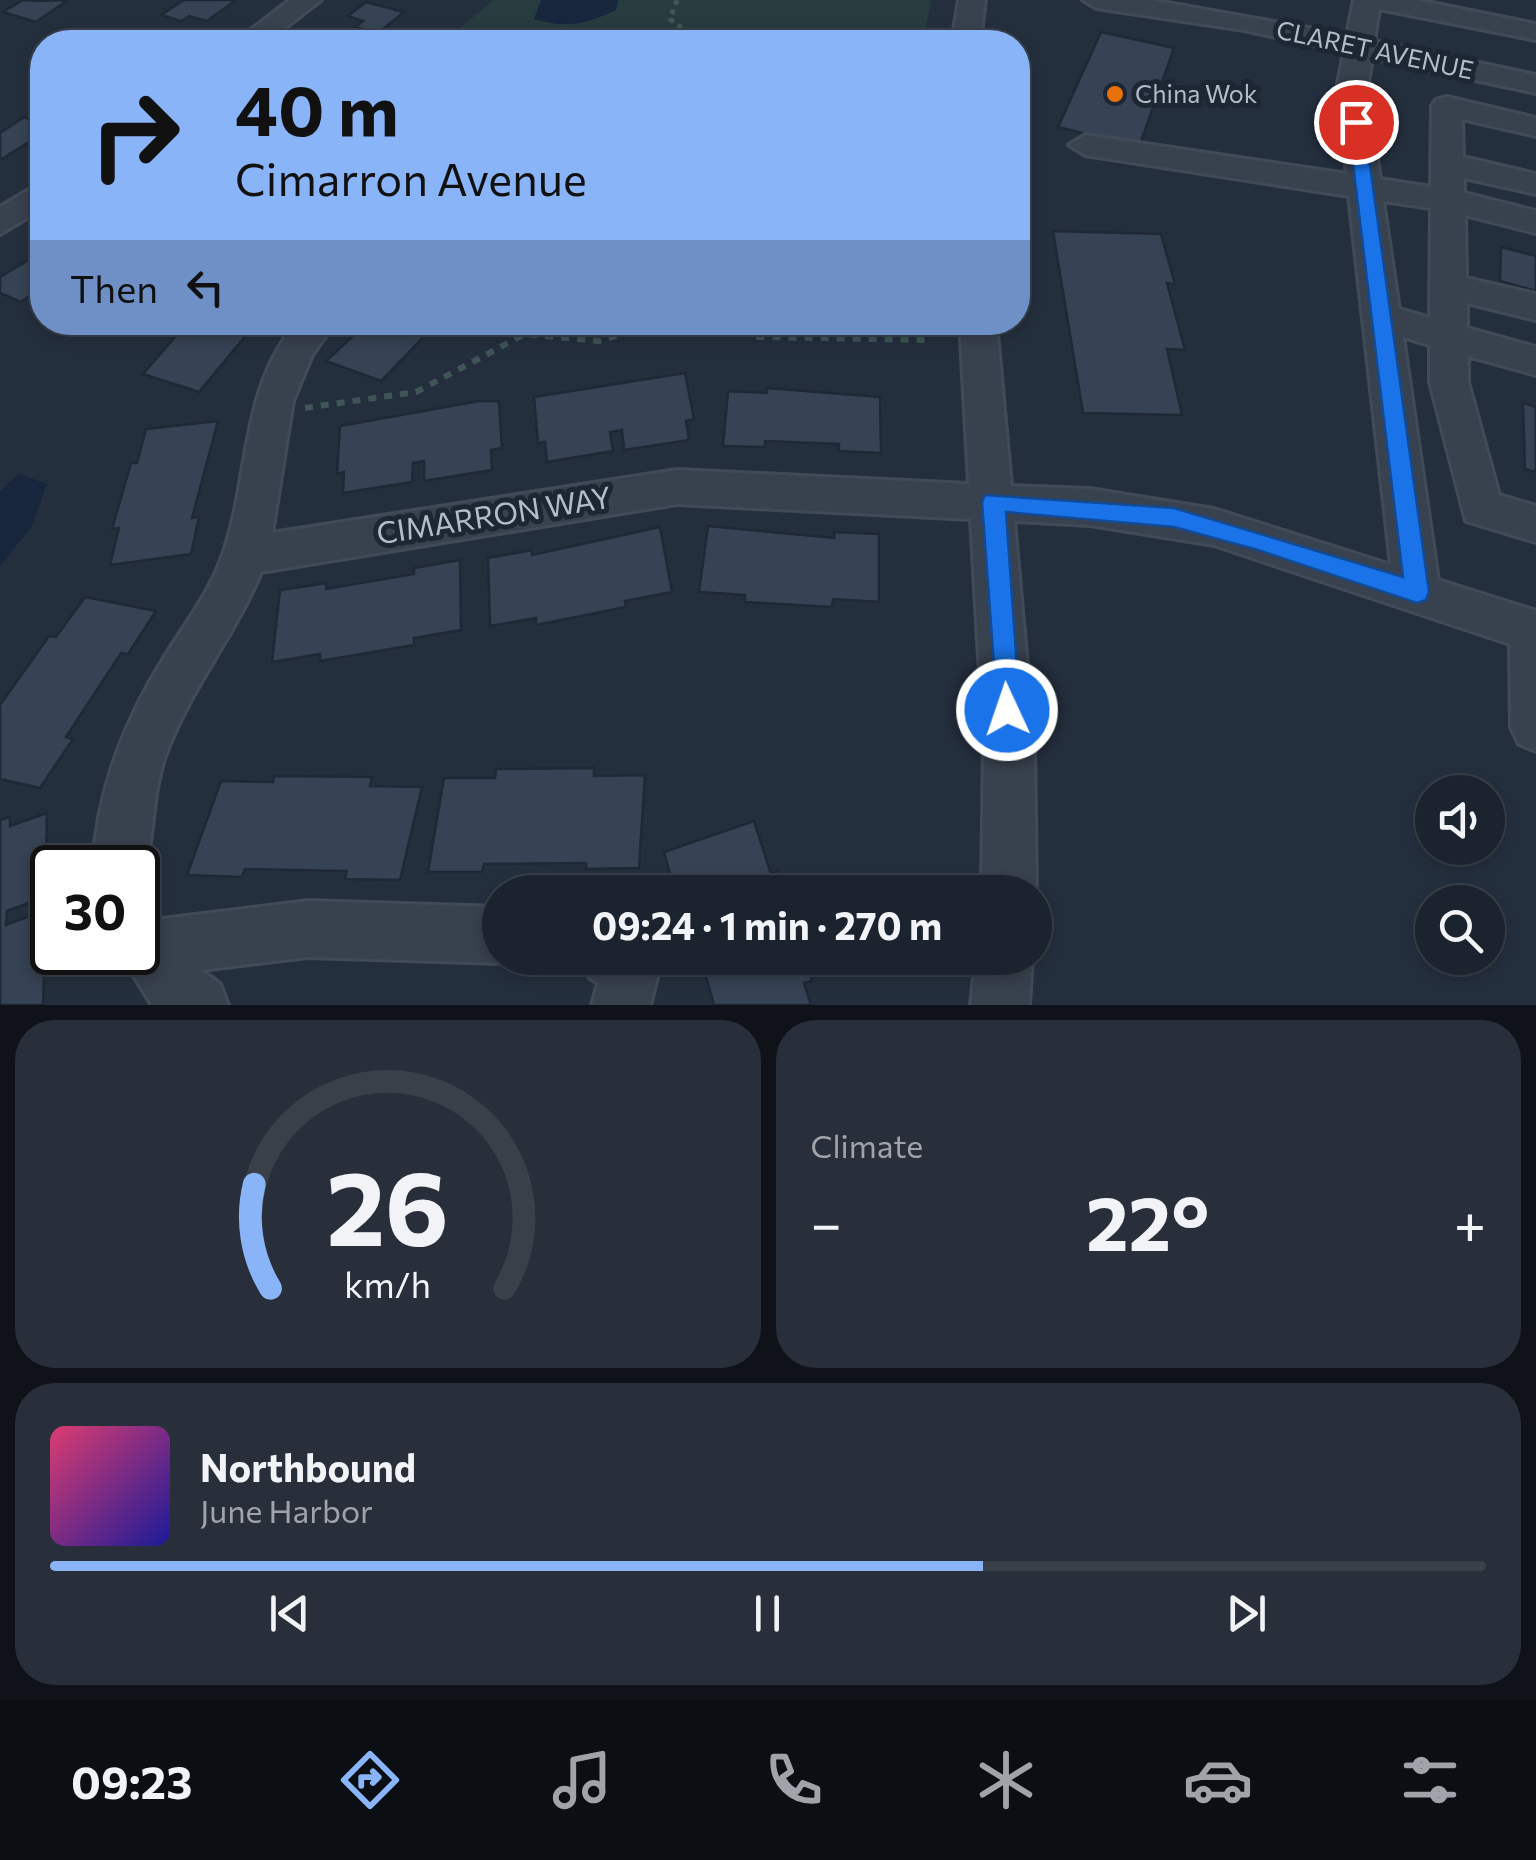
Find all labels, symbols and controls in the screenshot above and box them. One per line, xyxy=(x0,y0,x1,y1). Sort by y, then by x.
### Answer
street label: CLARET AVENUE xyxy=(1274,14,1476,85)
text: 40 m xyxy=(235,65,399,150)
icon: right xyxy=(70,70,200,200)
place label: China Wok xyxy=(1135,78,1258,108)
pin xyxy=(1314,80,1399,165)
marker: China Wok xyxy=(1104,83,1126,105)
icon: arrive xyxy=(1329,95,1384,150)
text: Cimarron Avenue xyxy=(235,150,587,205)
icon: left xyxy=(178,260,233,315)
text: Then xyxy=(70,264,158,311)
street label: CIMARRON WAY xyxy=(374,477,614,550)
position arrow xyxy=(955,658,1059,762)
map controls xyxy=(1415,775,1505,975)
button: sound xyxy=(1415,775,1505,865)
speed limit sign: 30 xyxy=(30,845,160,975)
button: search xyxy=(1415,885,1505,975)
text: 09:24 · 1 min · 270 m xyxy=(592,901,942,948)
text: Climate xyxy=(811,1125,923,1165)
text: 26 xyxy=(326,1140,449,1267)
text: 22° xyxy=(1086,1175,1209,1266)
text: − xyxy=(811,1188,842,1255)
text: + xyxy=(1454,1188,1486,1255)
text: km/h xyxy=(344,1262,431,1305)
text: Northbound xyxy=(200,1443,416,1490)
text: June Harbor xyxy=(200,1490,373,1530)
icon: previous xyxy=(262,1586,317,1641)
icon: pause xyxy=(740,1586,795,1641)
icon: next xyxy=(1219,1586,1274,1641)
icon: directions xyxy=(335,1745,405,1815)
icon: music xyxy=(547,1745,617,1815)
icon: phone xyxy=(759,1745,829,1815)
icon: climate xyxy=(971,1745,1041,1815)
icon: car xyxy=(1183,1745,1253,1815)
icon: filters xyxy=(1395,1745,1465,1815)
text: 09:23 xyxy=(71,1753,192,1808)

